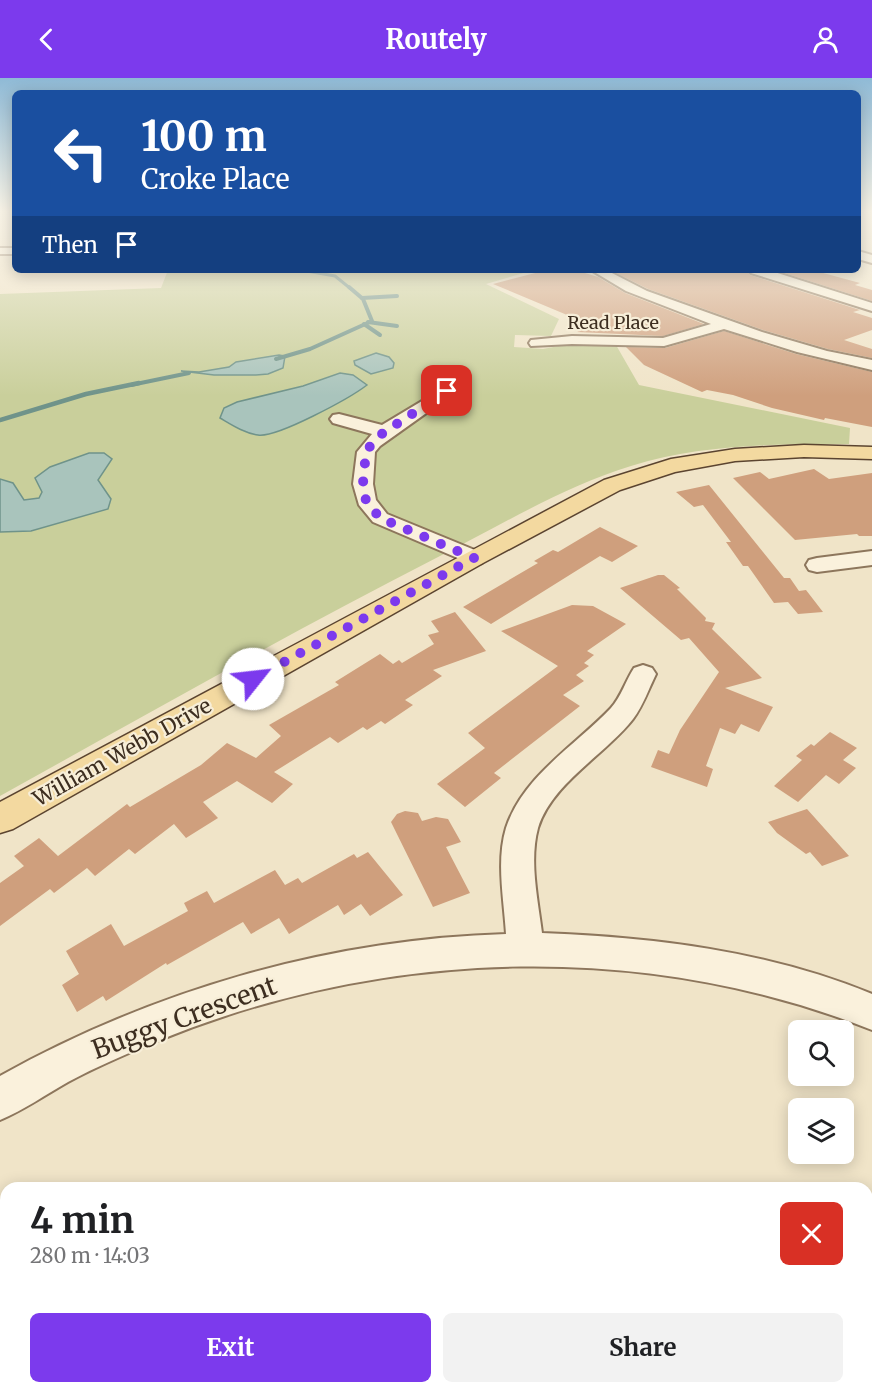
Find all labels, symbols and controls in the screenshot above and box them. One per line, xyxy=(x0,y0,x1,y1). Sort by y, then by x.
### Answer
text: Routely xyxy=(385,22,487,56)
icon: back xyxy=(30,23,63,56)
icon: person xyxy=(809,23,842,56)
text: 100 m xyxy=(141,110,267,162)
icon: left xyxy=(42,114,120,192)
text: Croke Place xyxy=(141,162,290,196)
icon: arrive xyxy=(110,228,143,261)
text: Then xyxy=(42,231,98,259)
street label: Read Place xyxy=(567,311,659,334)
pin xyxy=(421,365,472,416)
icon: arrive xyxy=(430,374,463,407)
position arrow xyxy=(221,647,285,711)
street label: William Webb Drive xyxy=(27,692,216,813)
street label: Buggy Crescent xyxy=(87,968,281,1066)
map controls xyxy=(788,1020,854,1164)
button: search xyxy=(788,1020,854,1086)
button: layers xyxy=(788,1098,854,1164)
text: 4 min xyxy=(30,1198,134,1243)
button: close xyxy=(780,1202,843,1265)
text: 280 m · 14:03 xyxy=(30,1243,150,1268)
button: Exit xyxy=(30,1313,431,1382)
button: Share xyxy=(443,1313,843,1382)

